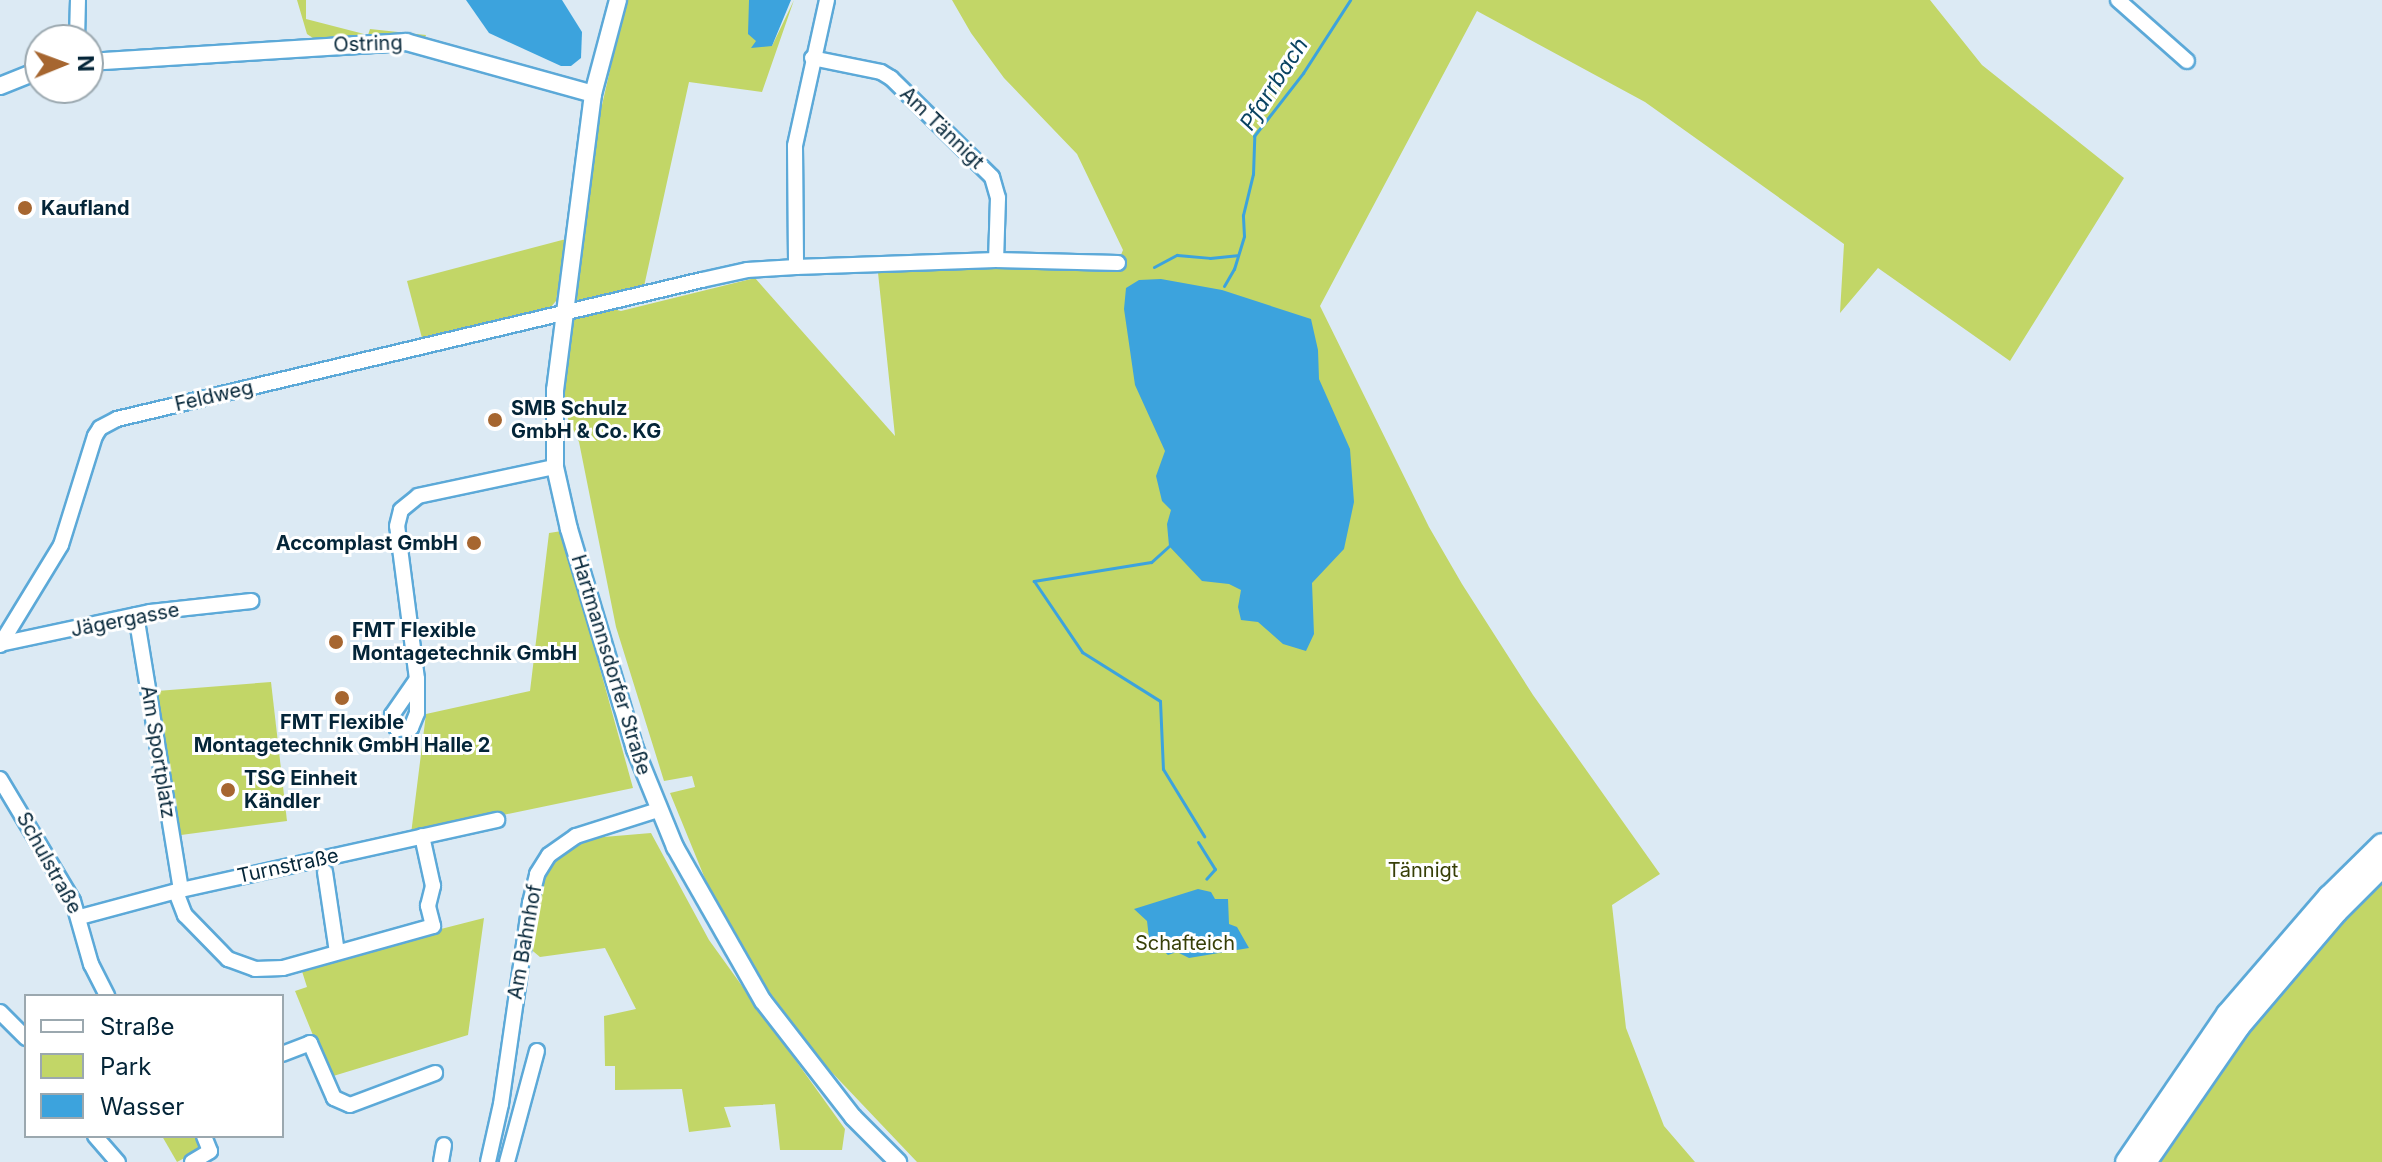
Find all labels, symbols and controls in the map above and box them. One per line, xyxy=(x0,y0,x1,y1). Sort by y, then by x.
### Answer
north arrow xyxy=(24,24,104,104)
street label: Ostring xyxy=(333,31,403,57)
water label: Pfarrbach xyxy=(1234,33,1314,135)
text: N xyxy=(73,55,99,72)
street label: Am Tännigt xyxy=(895,82,989,174)
place label: Kaufland xyxy=(41,196,129,220)
marker: Kaufland xyxy=(16,199,34,217)
street label: Feldweg xyxy=(172,375,256,417)
place label: SMB Schulz GmbH & Co. KG xyxy=(511,396,662,443)
marker: SMB Schulz GmbH & Co. KG xyxy=(486,411,504,429)
place label: Accomplast GmbH xyxy=(276,531,458,555)
marker: Accomplast GmbH xyxy=(465,534,483,552)
street label: Hartmannsdorfer Straße xyxy=(566,552,656,778)
street label: Jägergasse xyxy=(69,598,181,642)
place label: FMT Flexible Montagetechnik GmbH xyxy=(352,618,577,665)
marker: FMT Flexible Montagetechnik GmbH xyxy=(327,633,345,651)
street label: Am Sportplatz xyxy=(136,684,180,820)
marker: FMT Flexible Montagetechnik GmbH Halle 2 xyxy=(333,689,351,707)
place label: FMT Flexible Montagetechnik GmbH Halle 2 xyxy=(194,710,490,757)
place label: TSG Einheit Kändler xyxy=(244,766,357,813)
marker: TSG Einheit Kändler xyxy=(219,781,237,799)
street label: Schulstraße xyxy=(11,808,87,918)
street label: Turnstraße xyxy=(235,844,341,888)
park label: Tännigt xyxy=(1388,858,1458,882)
street label: Am Bahnhof xyxy=(503,883,547,1001)
park label: Schafteich xyxy=(1135,931,1235,955)
legend xyxy=(24,994,284,1138)
text: Straße xyxy=(100,1012,175,1041)
text: Park xyxy=(100,1052,151,1081)
text: Wasser xyxy=(100,1092,184,1121)

